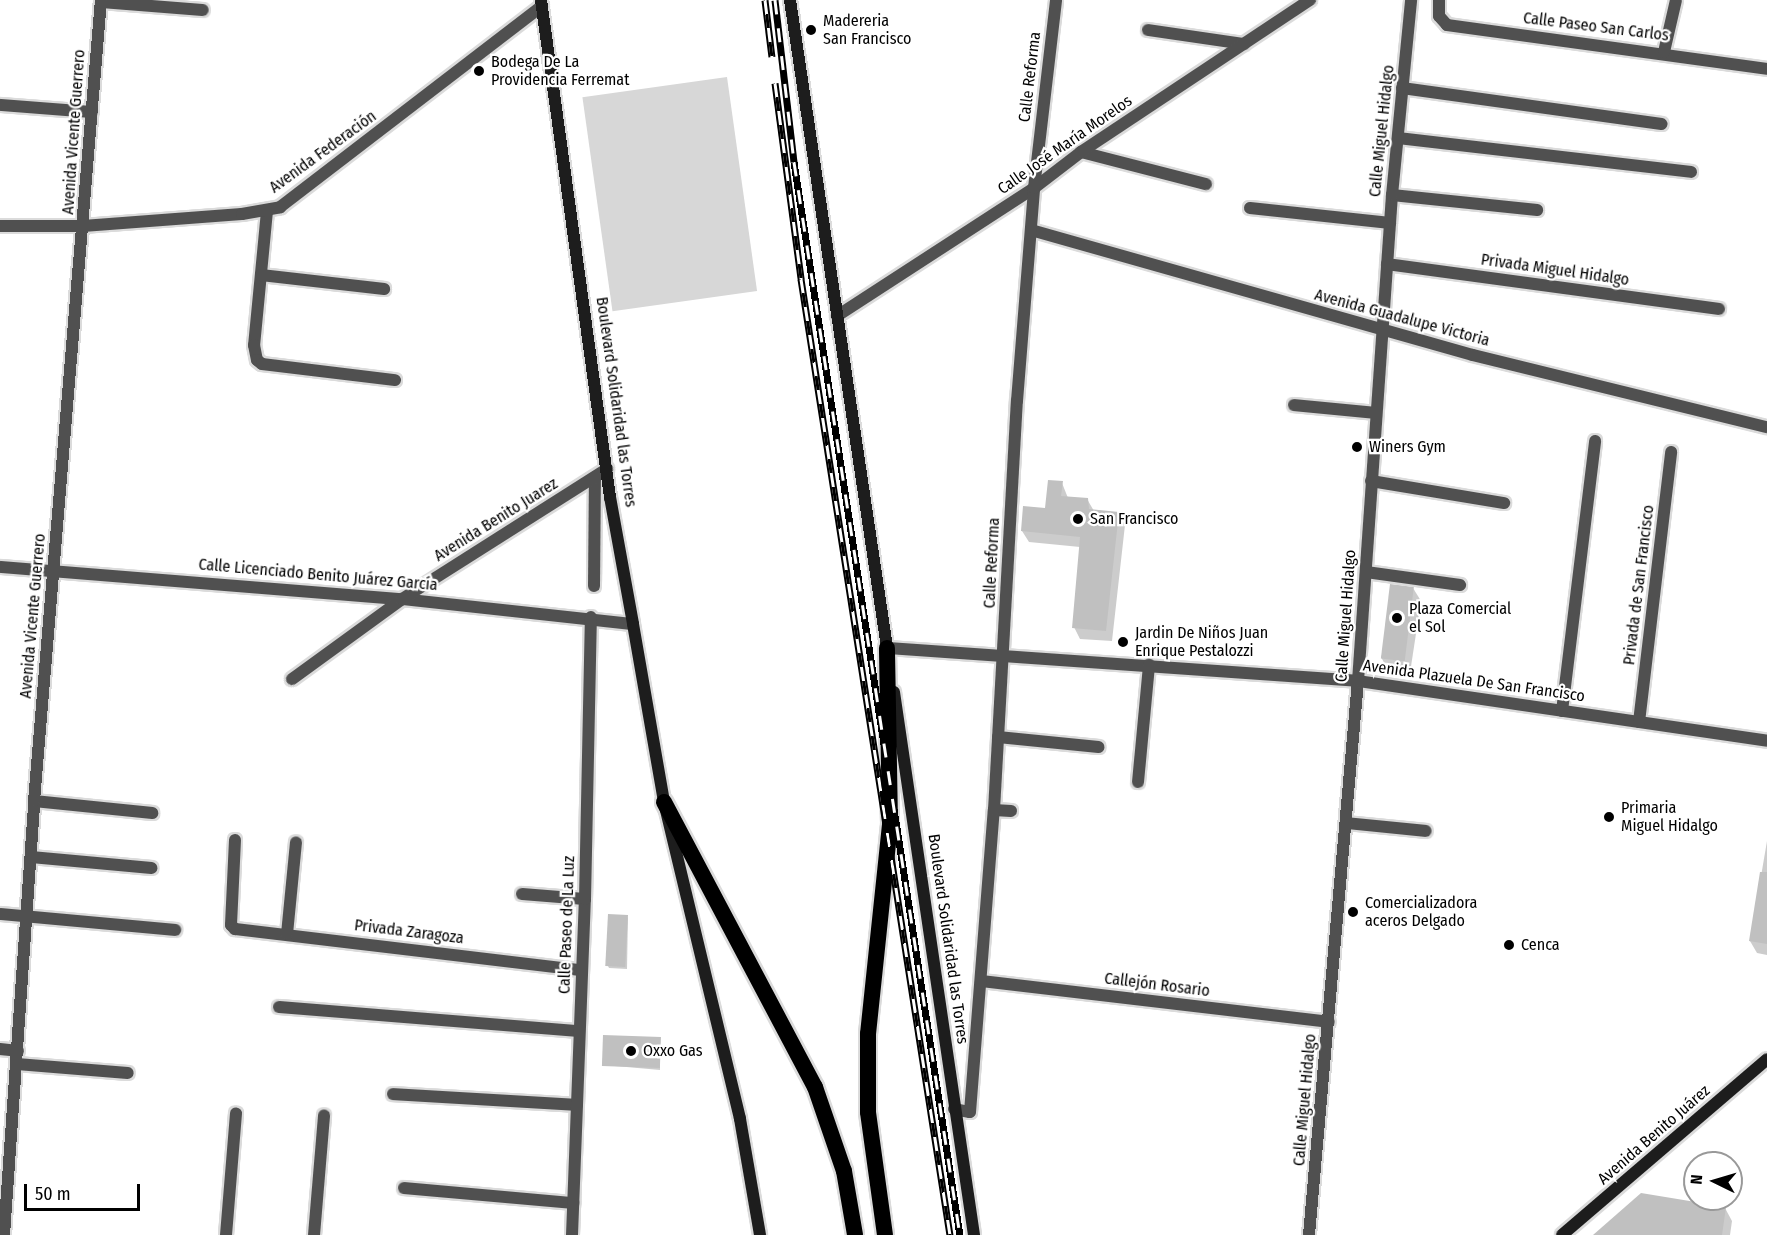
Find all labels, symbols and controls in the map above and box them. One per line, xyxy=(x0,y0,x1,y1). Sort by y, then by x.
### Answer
street label: Calle Paseo San Carlos xyxy=(1522,9,1670,45)
place label: Madereria San Francisco xyxy=(823,11,911,49)
marker: Madereria San Francisco xyxy=(804,23,818,37)
street label: Calle Reforma xyxy=(1015,31,1045,123)
street label: Avenida Vicente Guerrero xyxy=(59,49,89,215)
place label: Bodega De La Providencia Ferremat xyxy=(491,52,629,90)
marker: Bodega De La Providencia Ferremat xyxy=(472,64,486,78)
street label: Calle Miguel Hidalgo xyxy=(1366,64,1398,198)
street label: Calle José María Morelos xyxy=(994,91,1136,199)
street label: Avenida Federación xyxy=(266,107,380,197)
street label: Privada Miguel Hidalgo xyxy=(1480,250,1630,290)
street label: Avenida Guadalupe Victoria xyxy=(1312,285,1492,351)
street label: Boulevard Solidaridad las Torres xyxy=(592,296,640,508)
place label: Winers Gym xyxy=(1369,437,1446,457)
marker: Winers Gym xyxy=(1350,440,1364,454)
street label: Avenida Benito Juarez xyxy=(431,474,561,566)
street label: Privada de San Francisco xyxy=(1620,504,1658,666)
place label: San Francisco xyxy=(1090,509,1178,529)
marker: San Francisco xyxy=(1071,512,1085,526)
street label: Calle Reforma xyxy=(980,517,1004,609)
street label: Avenida Vicente Guerrero xyxy=(16,533,50,699)
street label: Calle Miguel Hidalgo xyxy=(1332,549,1360,683)
street label: Calle Licenciado Benito Juárez García xyxy=(198,555,438,595)
place label: Plaza Comercial el Sol xyxy=(1409,599,1511,637)
marker: Plaza Comercial el Sol xyxy=(1390,611,1404,625)
place label: Jardin De Niños Juan Enrique Pestalozzi xyxy=(1135,623,1268,661)
marker: Jardin De Niños Juan Enrique Pestalozzi xyxy=(1116,635,1130,649)
street label: Avenida Plazuela De San Francisco xyxy=(1362,656,1586,706)
place label: Primaria Miguel Hidalgo xyxy=(1621,798,1718,836)
marker: Primaria Miguel Hidalgo xyxy=(1602,810,1616,824)
street label: Boulevard Solidaridad las Torres xyxy=(924,833,972,1045)
street label: Calle Paseo de La Luz xyxy=(555,856,579,994)
place label: Comercializadora aceros Delgado xyxy=(1365,893,1477,931)
marker: Comercializadora aceros Delgado xyxy=(1346,905,1360,919)
street label: Privada Zaragoza xyxy=(353,916,465,948)
place label: Cenca xyxy=(1521,935,1560,955)
marker: Cenca xyxy=(1502,938,1516,952)
street label: Callejón Rosario xyxy=(1103,969,1211,1001)
street label: Calle Miguel Hidalgo xyxy=(1290,1033,1320,1167)
place label: Oxxo Gas xyxy=(643,1041,703,1061)
marker: Oxxo Gas xyxy=(624,1044,638,1058)
street label: Avenida Benito Juárez xyxy=(1594,1081,1714,1189)
north arrow xyxy=(1683,1151,1743,1211)
scale bar xyxy=(27,1172,142,1210)
text: N xyxy=(1687,1174,1706,1185)
text: 50 m xyxy=(35,1183,71,1205)

